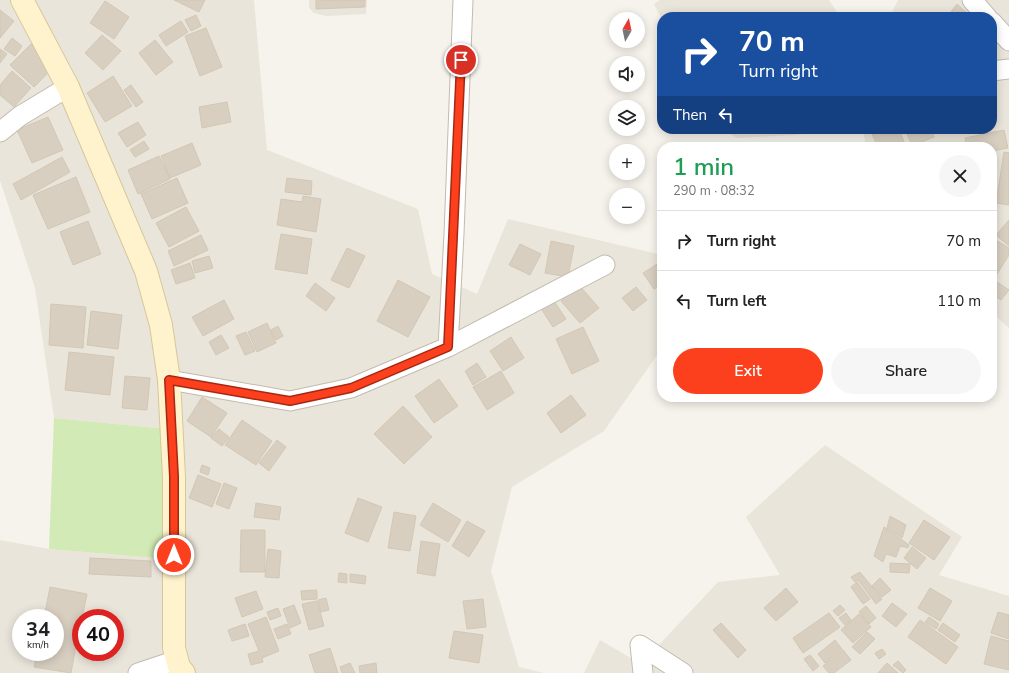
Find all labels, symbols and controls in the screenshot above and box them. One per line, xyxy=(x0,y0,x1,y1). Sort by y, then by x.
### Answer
north arrow xyxy=(609,12,645,48)
map controls xyxy=(609,12,645,224)
text: 70 m xyxy=(739,23,805,61)
icon: right xyxy=(673,28,725,80)
pin xyxy=(444,43,478,77)
icon: arrive xyxy=(450,49,472,71)
button: sound xyxy=(609,56,645,92)
text: Turn right xyxy=(739,59,818,83)
button: layers xyxy=(609,100,645,136)
icon: left xyxy=(715,104,737,126)
text: Then xyxy=(673,105,707,125)
button: + xyxy=(609,144,645,180)
text: 1 min xyxy=(673,151,734,183)
button: close xyxy=(939,155,981,197)
text: 290 m · 08:32 xyxy=(673,182,755,200)
button: − xyxy=(609,188,645,224)
icon: right xyxy=(673,230,695,252)
text: Turn right xyxy=(707,231,776,251)
text: 70 m xyxy=(946,231,981,251)
icon: left xyxy=(673,290,695,312)
text: Turn left xyxy=(707,291,766,311)
text: 110 m xyxy=(937,291,981,311)
button: Exit xyxy=(673,348,823,394)
button: Share xyxy=(831,348,981,394)
position arrow xyxy=(153,534,195,576)
speed limit sign: 40 xyxy=(72,609,124,661)
text: 34 xyxy=(26,616,50,643)
text: km/h xyxy=(27,638,49,652)

